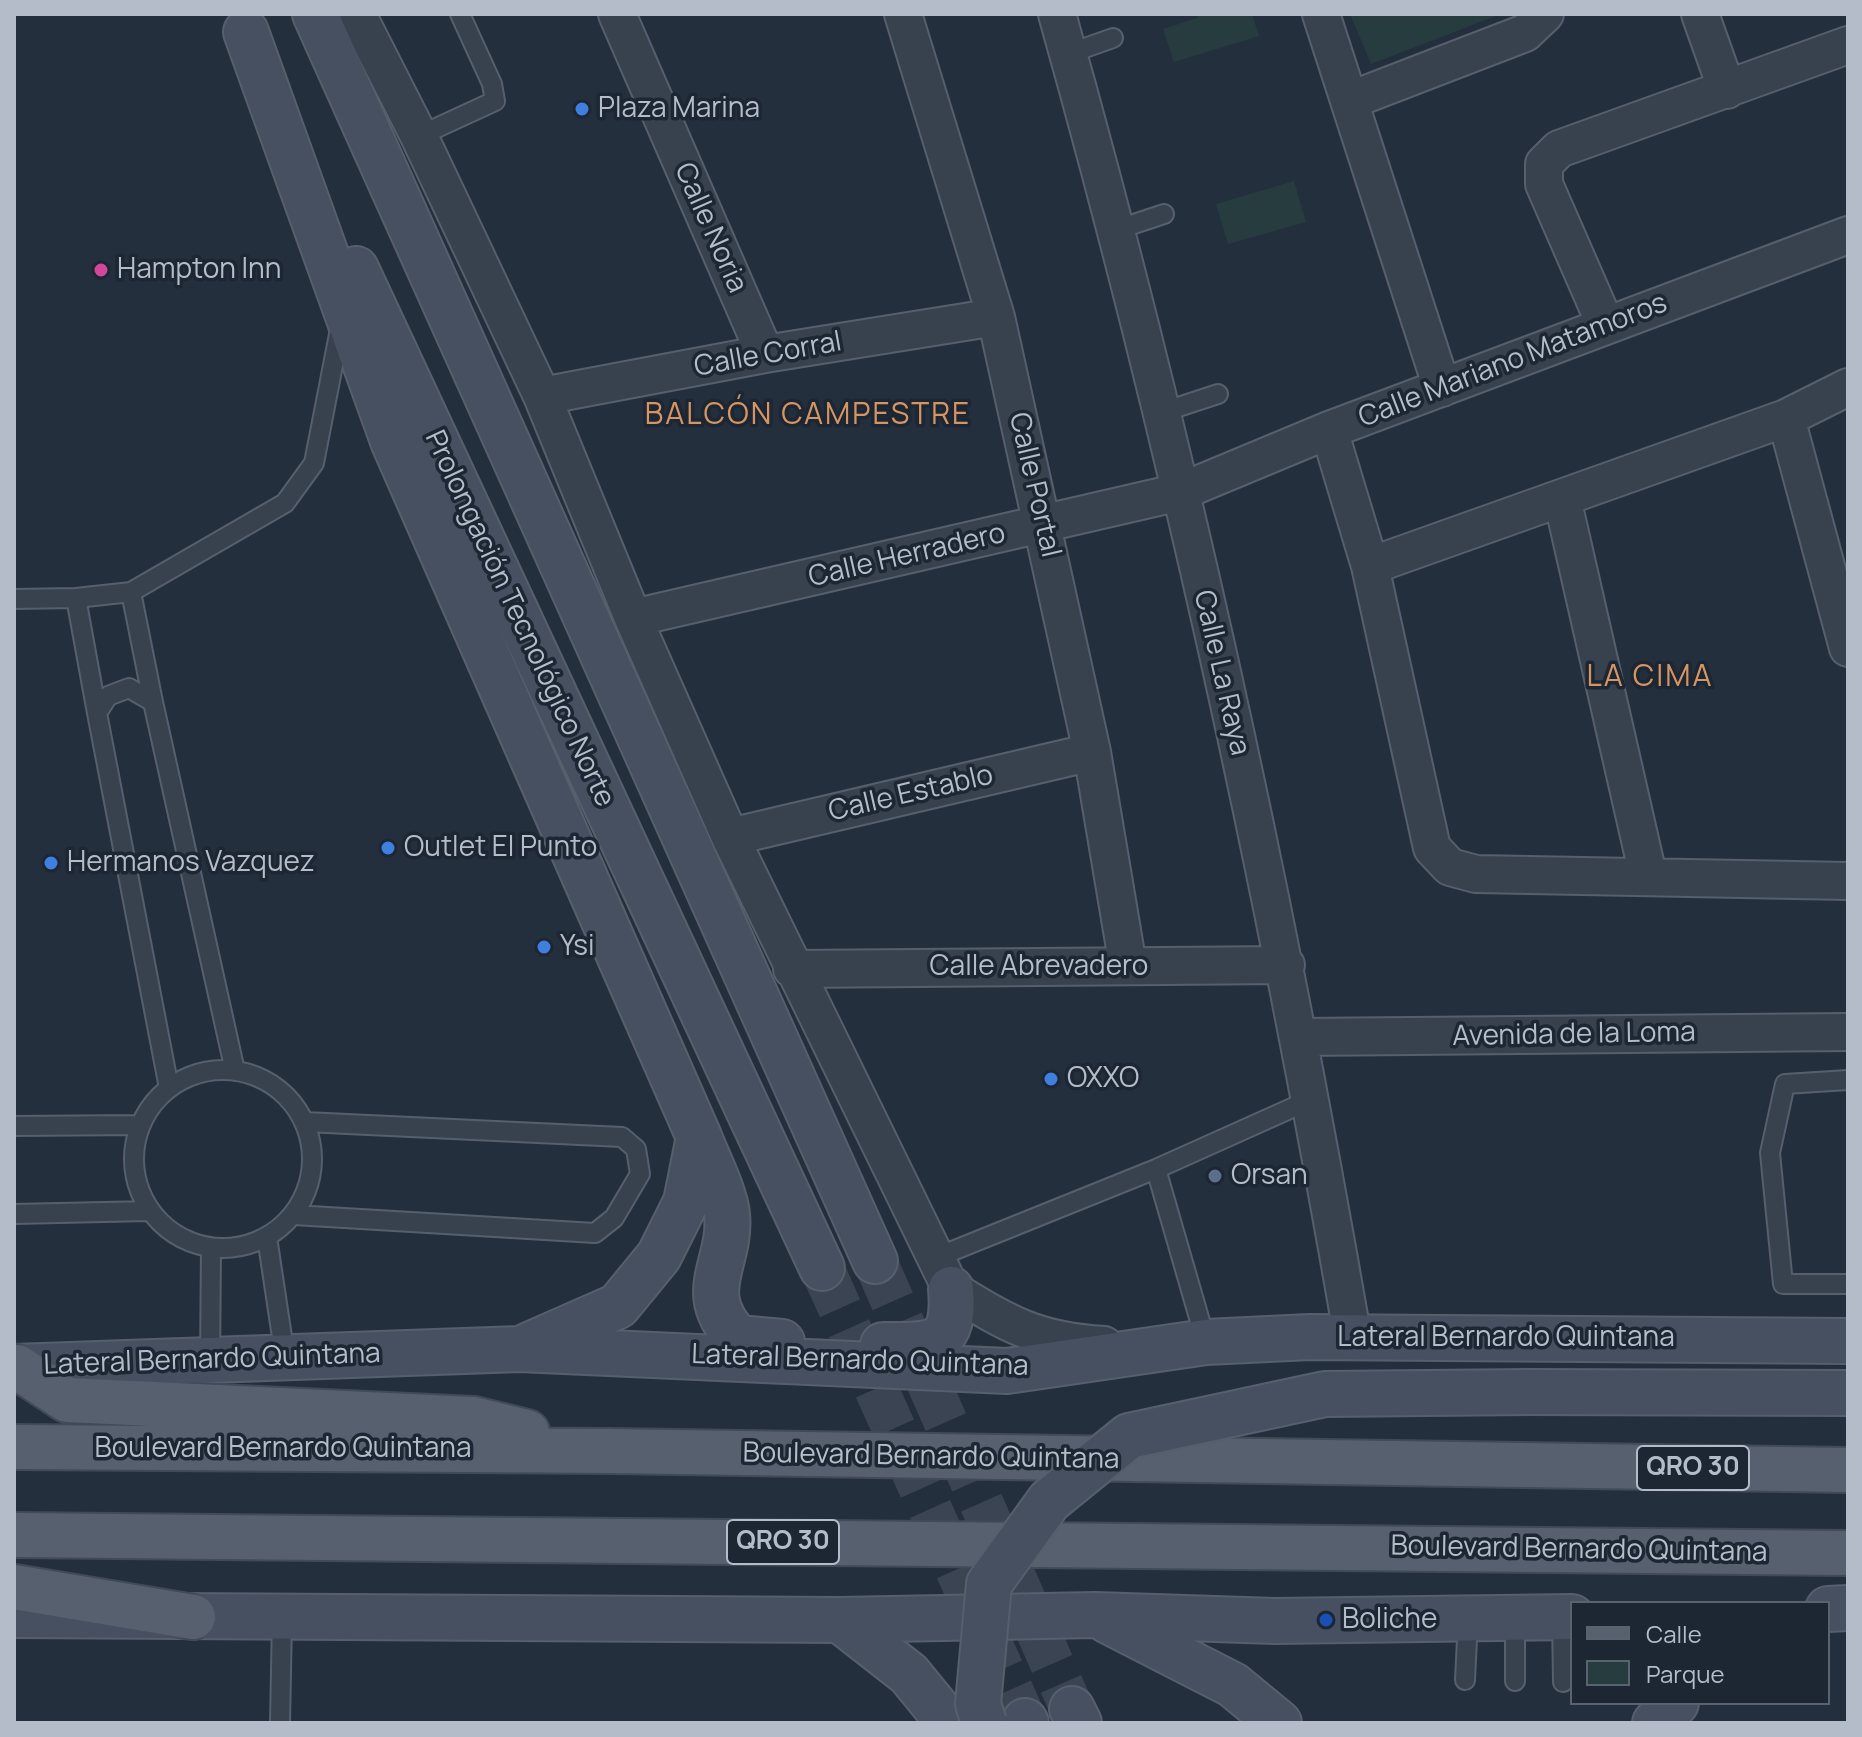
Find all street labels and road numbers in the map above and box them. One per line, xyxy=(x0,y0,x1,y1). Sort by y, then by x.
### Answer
street label: Calle Noria xyxy=(666,158,754,298)
street label: Calle Mariano Matamoros xyxy=(1354,287,1672,435)
street label: Calle Corral xyxy=(692,326,844,384)
street label: Calle Portal xyxy=(1001,409,1067,561)
street label: Prolongación Tecnológico Norte xyxy=(417,426,621,812)
street label: Calle Herradero xyxy=(805,517,1009,595)
street label: Calle La Raya xyxy=(1186,587,1256,759)
street label: Calle Establo xyxy=(826,759,996,829)
street label: Calle Abrevadero xyxy=(930,950,1148,984)
street label: Avenida de la Loma xyxy=(1452,1016,1696,1054)
street label: Lateral Bernardo Quintana xyxy=(1337,1321,1675,1355)
street label: Lateral Bernardo Quintana xyxy=(43,1337,381,1383)
street label: Lateral Bernardo Quintana xyxy=(691,1338,1029,1384)
street label: Boulevard Bernardo Quintana xyxy=(94,1432,472,1466)
street label: Boulevard Bernardo Quintana xyxy=(742,1437,1120,1477)
road number: QRO 30 xyxy=(1637,1446,1749,1490)
road number: QRO 30 xyxy=(727,1520,839,1564)
street label: Boulevard Bernardo Quintana xyxy=(1390,1530,1768,1570)

